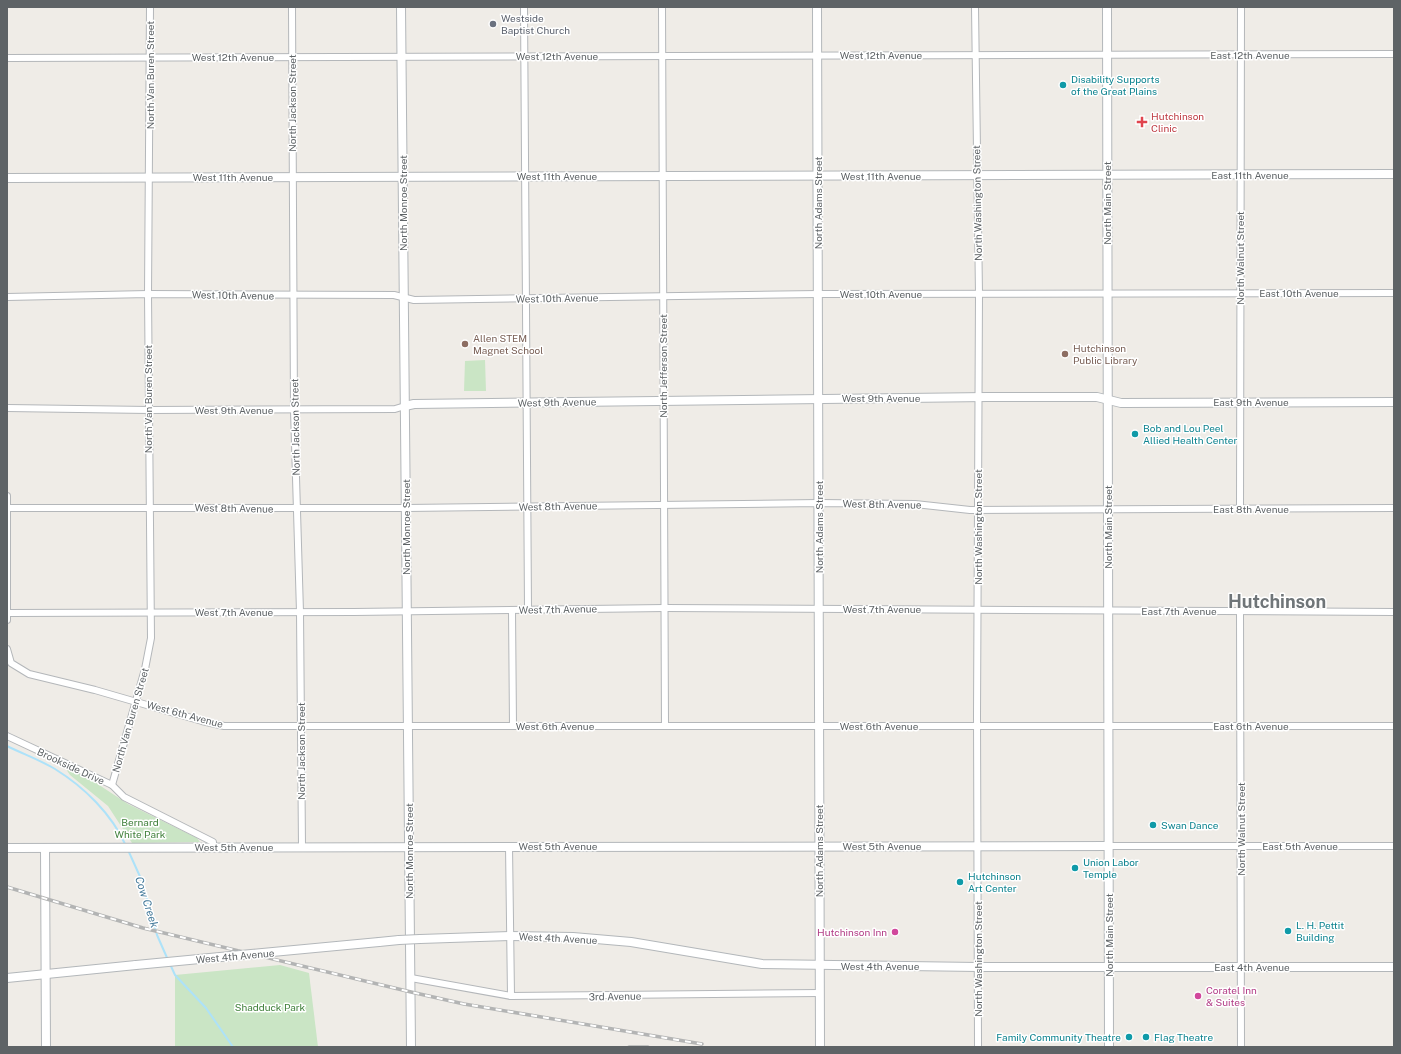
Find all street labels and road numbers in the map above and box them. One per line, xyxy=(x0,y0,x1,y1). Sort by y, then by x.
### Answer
street label: North Van Buren Street xyxy=(144,21,156,129)
street label: West 12th Avenue xyxy=(840,49,923,61)
street label: East 12th Avenue xyxy=(1210,49,1290,61)
street label: West 12th Avenue xyxy=(516,50,599,62)
street label: West 12th Avenue xyxy=(192,51,275,63)
street label: North Jackson Street xyxy=(286,54,298,152)
street label: North Washington Street xyxy=(970,145,984,261)
street label: North Monroe Street xyxy=(397,155,409,251)
street label: North Adams Street xyxy=(812,157,824,249)
street label: North Main Street xyxy=(1101,161,1113,245)
street label: East 11th Avenue xyxy=(1211,169,1289,181)
street label: West 11th Avenue xyxy=(517,170,598,182)
street label: West 11th Avenue xyxy=(841,170,922,182)
street label: West 11th Avenue xyxy=(193,171,274,183)
street label: North Walnut Street xyxy=(1234,211,1246,305)
street label: East 10th Avenue xyxy=(1259,287,1339,299)
street label: West 10th Avenue xyxy=(192,288,275,302)
street label: West 10th Avenue xyxy=(840,288,923,300)
street label: West 10th Avenue xyxy=(516,291,599,305)
street label: North Jefferson Street xyxy=(657,314,669,418)
street label: North Van Buren Street xyxy=(142,345,154,453)
street label: North Jackson Street xyxy=(288,378,302,476)
street label: West 9th Avenue xyxy=(842,392,921,404)
street label: West 9th Avenue xyxy=(518,395,597,409)
street label: East 9th Avenue xyxy=(1213,396,1289,408)
street label: West 9th Avenue xyxy=(195,404,274,416)
street label: North Washington Street xyxy=(972,469,984,585)
street label: North Monroe Street xyxy=(400,479,412,575)
street label: North Adams Street xyxy=(813,481,825,573)
street label: North Main Street xyxy=(1102,485,1114,569)
street label: West 8th Avenue xyxy=(842,497,922,511)
street label: West 8th Avenue xyxy=(518,499,598,513)
street label: West 8th Avenue xyxy=(194,501,274,515)
street label: East 8th Avenue xyxy=(1213,503,1289,515)
street label: West 7th Avenue xyxy=(519,602,598,616)
street label: West 7th Avenue xyxy=(843,603,922,615)
street label: East 7th Avenue xyxy=(1141,605,1217,617)
street label: West 7th Avenue xyxy=(195,606,274,618)
street label: North Van Buren Street xyxy=(109,666,151,774)
street label: West 6th Avenue xyxy=(145,698,225,730)
street label: North Jackson Street xyxy=(295,702,307,800)
street label: West 6th Avenue xyxy=(516,720,595,732)
street label: West 6th Avenue xyxy=(840,720,919,732)
street label: East 6th Avenue xyxy=(1213,720,1289,732)
street label: Brookside Drive xyxy=(35,745,107,787)
street label: North Walnut Street xyxy=(1235,782,1247,876)
street label: North Monroe Street xyxy=(403,803,415,899)
street label: North Adams Street xyxy=(813,805,825,897)
street label: West 5th Avenue xyxy=(519,840,598,852)
street label: West 5th Avenue xyxy=(843,840,922,852)
street label: East 5th Avenue xyxy=(1262,840,1338,852)
street label: West 5th Avenue xyxy=(195,841,274,853)
street label: North Main Street xyxy=(1103,893,1115,977)
street label: North Washington Street xyxy=(972,901,984,1017)
street label: West 4th Avenue xyxy=(518,930,598,946)
street label: West 4th Avenue xyxy=(195,947,275,965)
street label: West 4th Avenue xyxy=(841,960,920,972)
street label: East 4th Avenue xyxy=(1214,961,1290,973)
street label: 3rd Avenue xyxy=(588,990,642,1002)

